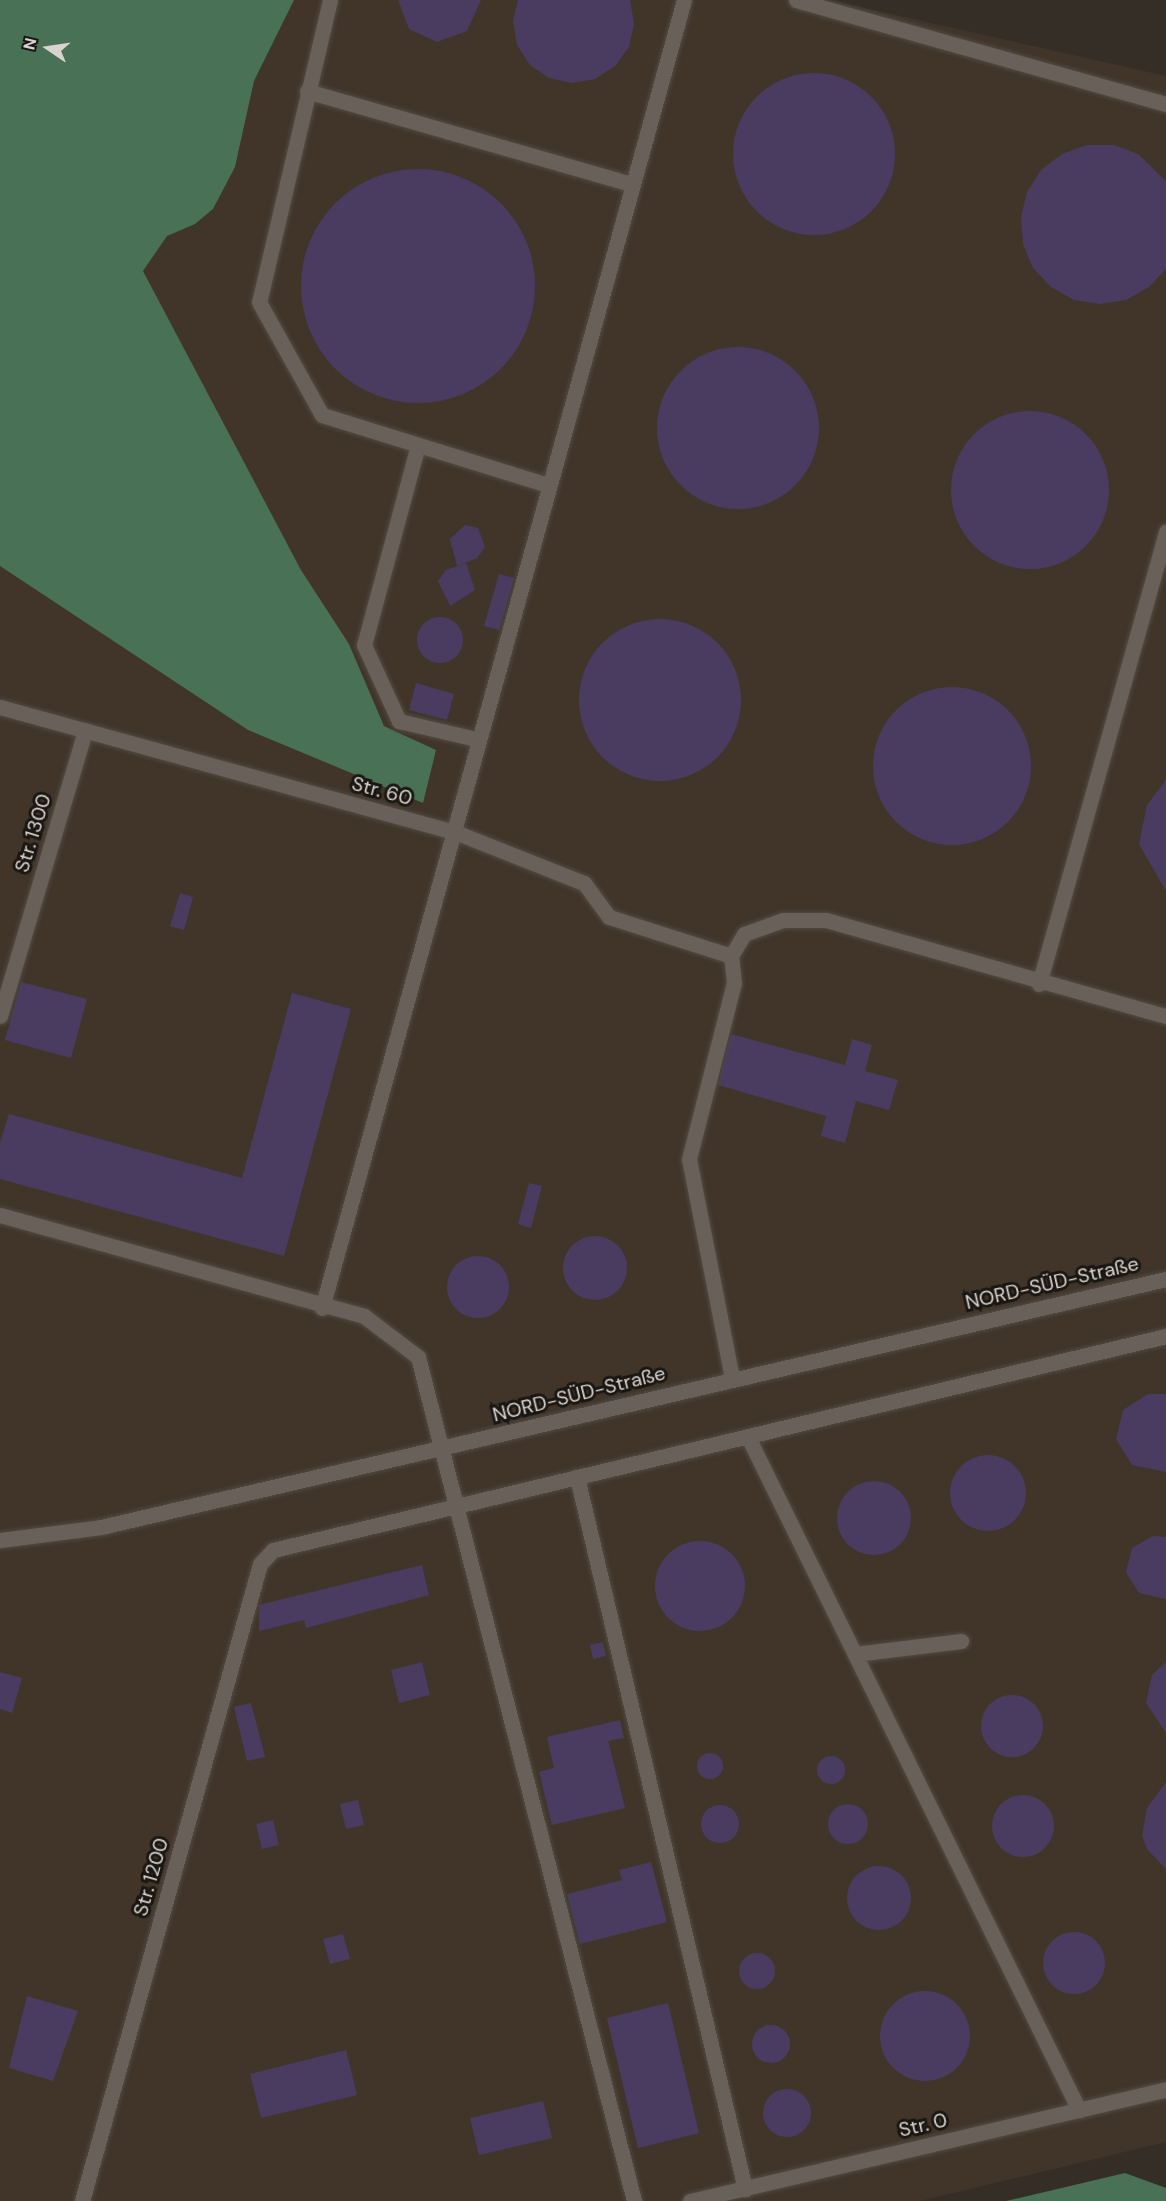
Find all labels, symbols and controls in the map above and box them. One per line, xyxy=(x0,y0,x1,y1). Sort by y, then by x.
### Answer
north arrow xyxy=(18,18,78,78)
text: N xyxy=(18,36,42,52)
street label: Str. 60 xyxy=(349,771,415,811)
street label: Str. 1300 xyxy=(10,791,56,875)
street label: NORD-SÜD-Straße xyxy=(963,1251,1141,1315)
street label: NORD-SÜD-Straße xyxy=(490,1361,668,1427)
street label: Str. 1200 xyxy=(128,1835,174,1919)
street label: Str. 0 xyxy=(896,2108,950,2142)

